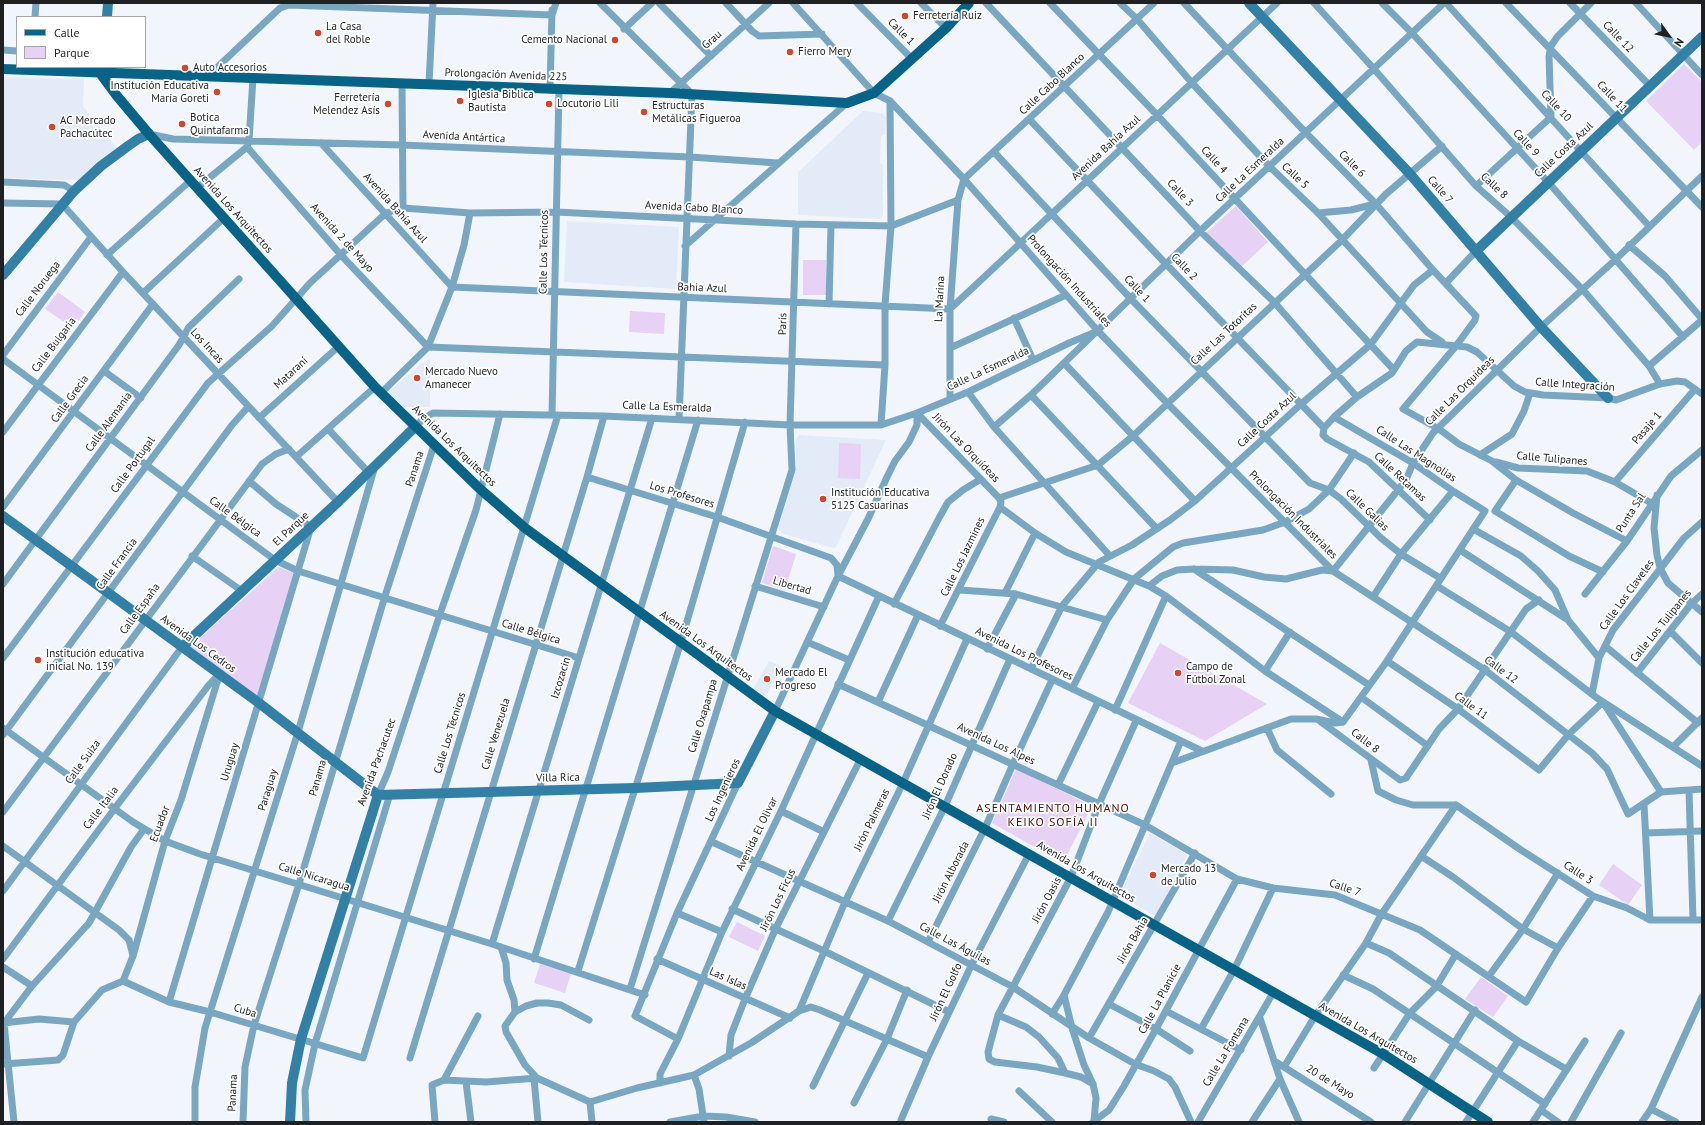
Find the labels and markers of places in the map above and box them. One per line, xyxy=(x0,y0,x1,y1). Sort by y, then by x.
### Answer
place label: Ferretería Ruiz xyxy=(913,9,982,23)
marker: Ferretería Ruiz xyxy=(900,11,910,21)
place label: La Casa del Roble xyxy=(326,20,370,46)
marker: La Casa del Roble xyxy=(313,28,323,38)
place label: Cemento Nacional xyxy=(521,33,607,47)
marker: Cemento Nacional xyxy=(610,35,620,45)
place label: Fierro Mery xyxy=(798,45,852,59)
marker: Fierro Mery xyxy=(785,47,795,57)
place label: Auto Accesorios xyxy=(193,61,267,75)
marker: Auto Accesorios xyxy=(180,63,190,73)
place label: Institución Educativa María Goreti xyxy=(110,79,209,105)
marker: Institución Educativa María Goreti xyxy=(212,87,222,97)
place label: Iglesia Biblica Bautista xyxy=(468,88,534,114)
place label: Ferretería Melendez Asís xyxy=(313,91,380,117)
marker: Iglesia Biblica Bautista xyxy=(455,96,465,106)
place label: Locutorio Lili xyxy=(557,97,619,111)
marker: Ferretería Melendez Asís xyxy=(383,99,393,109)
marker: Locutorio Lili xyxy=(544,99,554,109)
place label: Estructuras Metálicas Figueroa xyxy=(652,99,741,125)
marker: Estructuras Metálicas Figueroa xyxy=(639,107,649,117)
place label: Botica Quintafarma xyxy=(190,111,249,137)
place label: AC Mercado Pachacútec xyxy=(60,114,116,140)
marker: Botica Quintafarma xyxy=(177,119,187,129)
marker: AC Mercado Pachacútec xyxy=(47,122,57,132)
place label: Mercado Nuevo Amanecer xyxy=(425,365,498,391)
marker: Mercado Nuevo Amanecer xyxy=(412,373,422,383)
place label: Institución Educativa 5125 Casuarinas xyxy=(831,486,930,512)
marker: Institución Educativa 5125 Casuarinas xyxy=(818,494,828,504)
place label: Institución educativa inicial No. 139 xyxy=(46,647,144,673)
marker: Institución educativa inicial No. 139 xyxy=(33,655,43,665)
place label: Campo de Fútbol Zonal xyxy=(1186,660,1245,686)
place label: Mercado El Progreso xyxy=(775,666,827,692)
marker: Campo de Fútbol Zonal xyxy=(1173,668,1183,678)
marker: Mercado El Progreso xyxy=(762,674,772,684)
place label: Mercado 13 de Julio xyxy=(1161,862,1216,888)
marker: Mercado 13 de Julio xyxy=(1148,870,1158,880)

